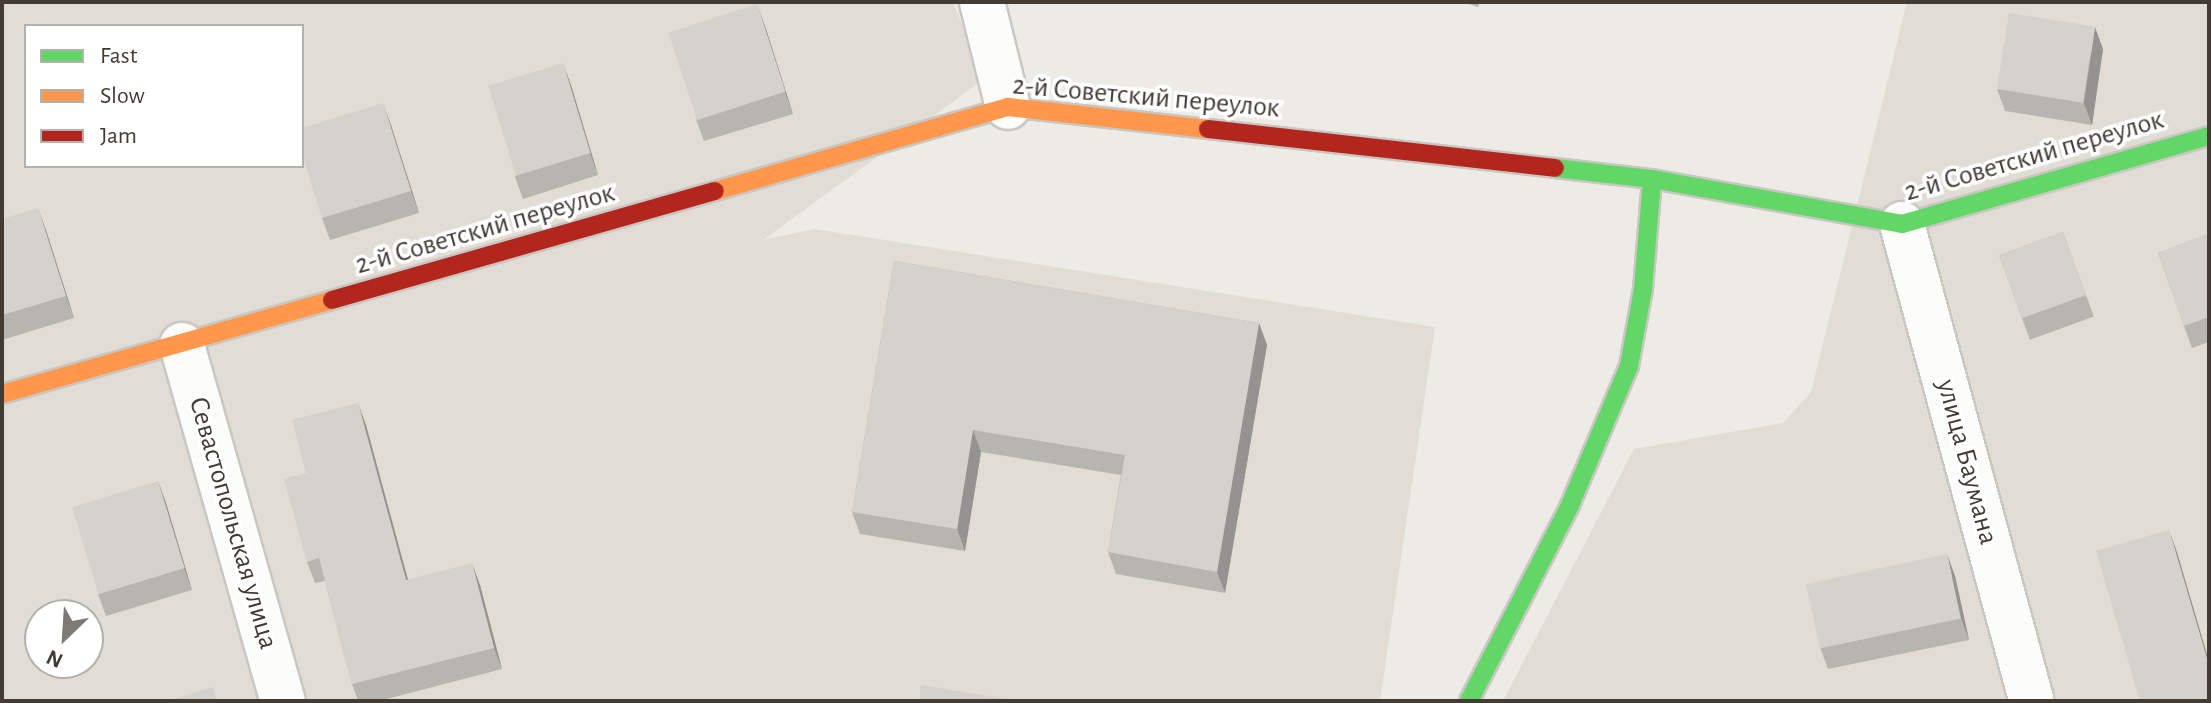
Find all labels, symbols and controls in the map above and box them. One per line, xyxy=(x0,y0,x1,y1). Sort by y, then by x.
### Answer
legend xyxy=(24,24,304,168)
text: Fast xyxy=(100,44,137,68)
street label: 2-й Советский переулок xyxy=(1011,69,1281,125)
text: Slow xyxy=(100,84,145,108)
street label: 2-й Советский переулок xyxy=(1901,103,2167,209)
text: Jam xyxy=(100,124,137,148)
street label: 2-й Советский переулок xyxy=(352,176,618,282)
street label: улица Баумана xyxy=(1929,376,2005,548)
street label: Севастопольская улица xyxy=(181,393,285,653)
north arrow xyxy=(24,599,104,679)
text: N xyxy=(43,646,66,672)

